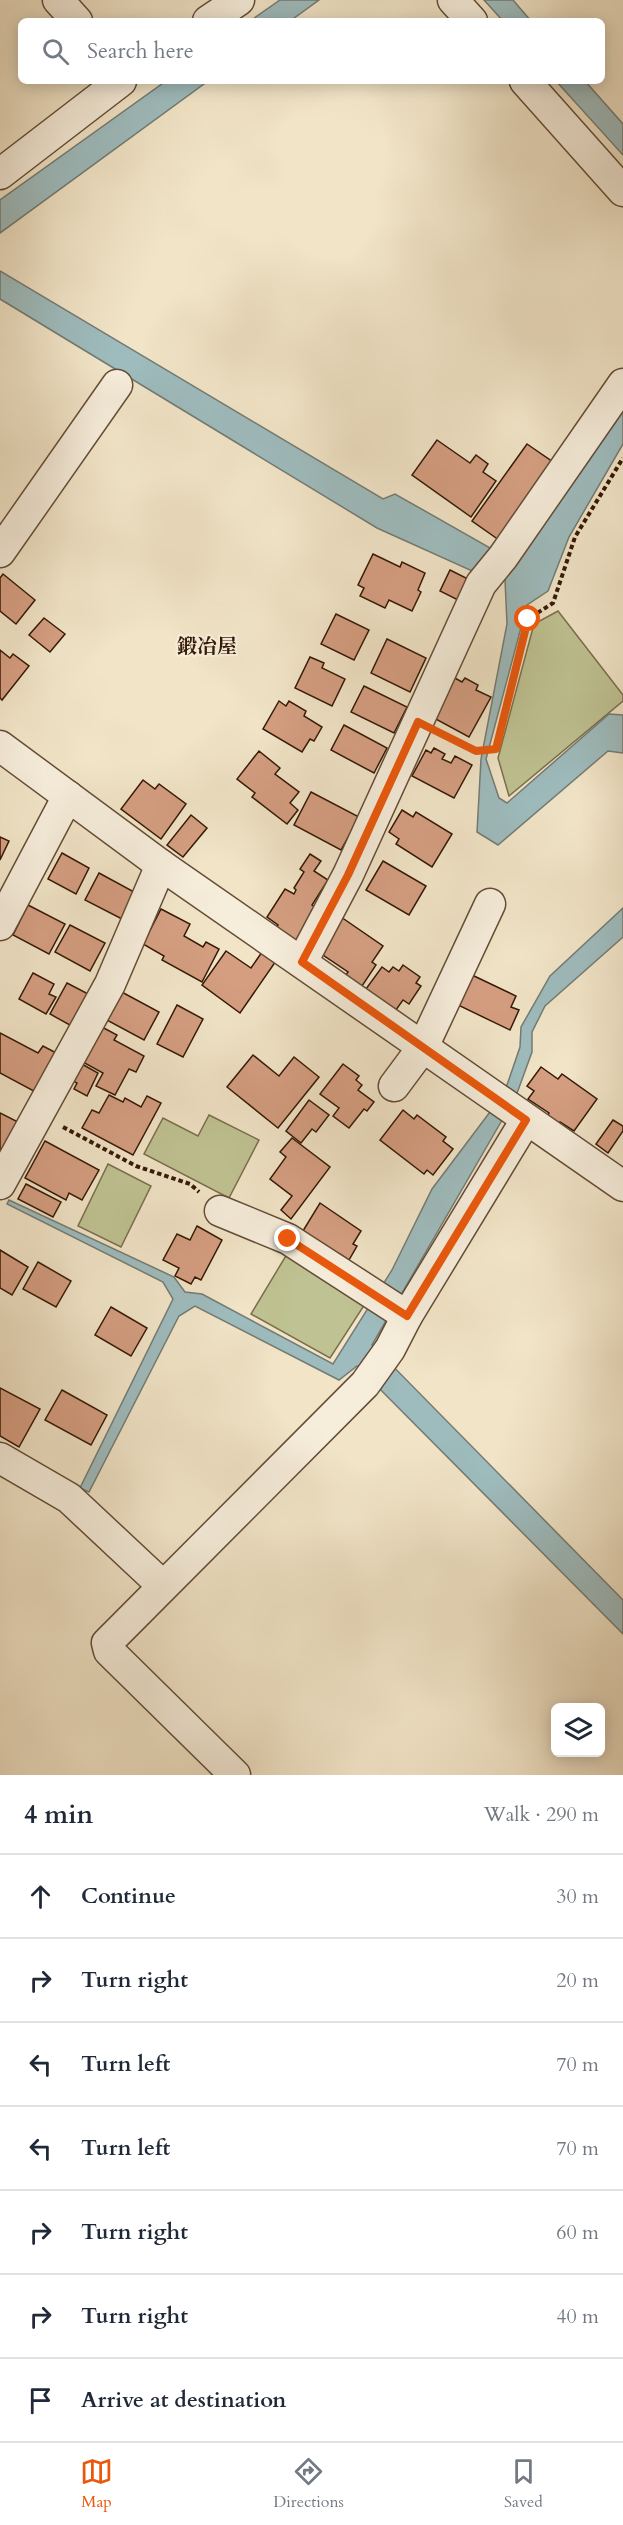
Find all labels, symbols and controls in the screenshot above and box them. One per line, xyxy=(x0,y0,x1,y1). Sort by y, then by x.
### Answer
search box xyxy=(18,18,605,84)
icon: search xyxy=(39,35,72,68)
text: Search here xyxy=(87,36,194,66)
route start xyxy=(514,605,540,631)
district label: 鍛冶屋 xyxy=(177,633,237,660)
route end xyxy=(274,1225,300,1251)
map controls xyxy=(551,1703,605,1757)
button: layers xyxy=(551,1703,605,1757)
text: 4 min xyxy=(24,1797,93,1832)
text: Walk · 290 m xyxy=(484,1801,599,1828)
icon: ahead xyxy=(24,1880,57,1913)
text: Continue xyxy=(81,1881,176,1911)
text: 30 m xyxy=(556,1883,599,1910)
icon: right xyxy=(24,1964,57,1997)
text: Turn right xyxy=(81,1965,188,1995)
text: 20 m xyxy=(556,1967,599,1994)
icon: left xyxy=(24,2048,57,2081)
text: Turn left xyxy=(81,2049,170,2079)
text: 70 m xyxy=(556,2051,599,2078)
icon: left xyxy=(24,2132,57,2165)
text: Turn left xyxy=(81,2133,170,2163)
text: 70 m xyxy=(556,2135,599,2162)
icon: right xyxy=(24,2216,57,2249)
text: Turn right xyxy=(81,2217,188,2247)
text: 60 m xyxy=(556,2219,599,2246)
icon: right xyxy=(24,2300,57,2333)
text: Turn right xyxy=(81,2301,188,2331)
text: 40 m xyxy=(556,2303,599,2330)
icon: arrive xyxy=(24,2384,57,2417)
text: Arrive at destination xyxy=(81,2385,286,2415)
tab: Map xyxy=(80,2455,113,2513)
tab: Directions xyxy=(273,2455,344,2513)
tab: Saved xyxy=(504,2455,543,2513)

